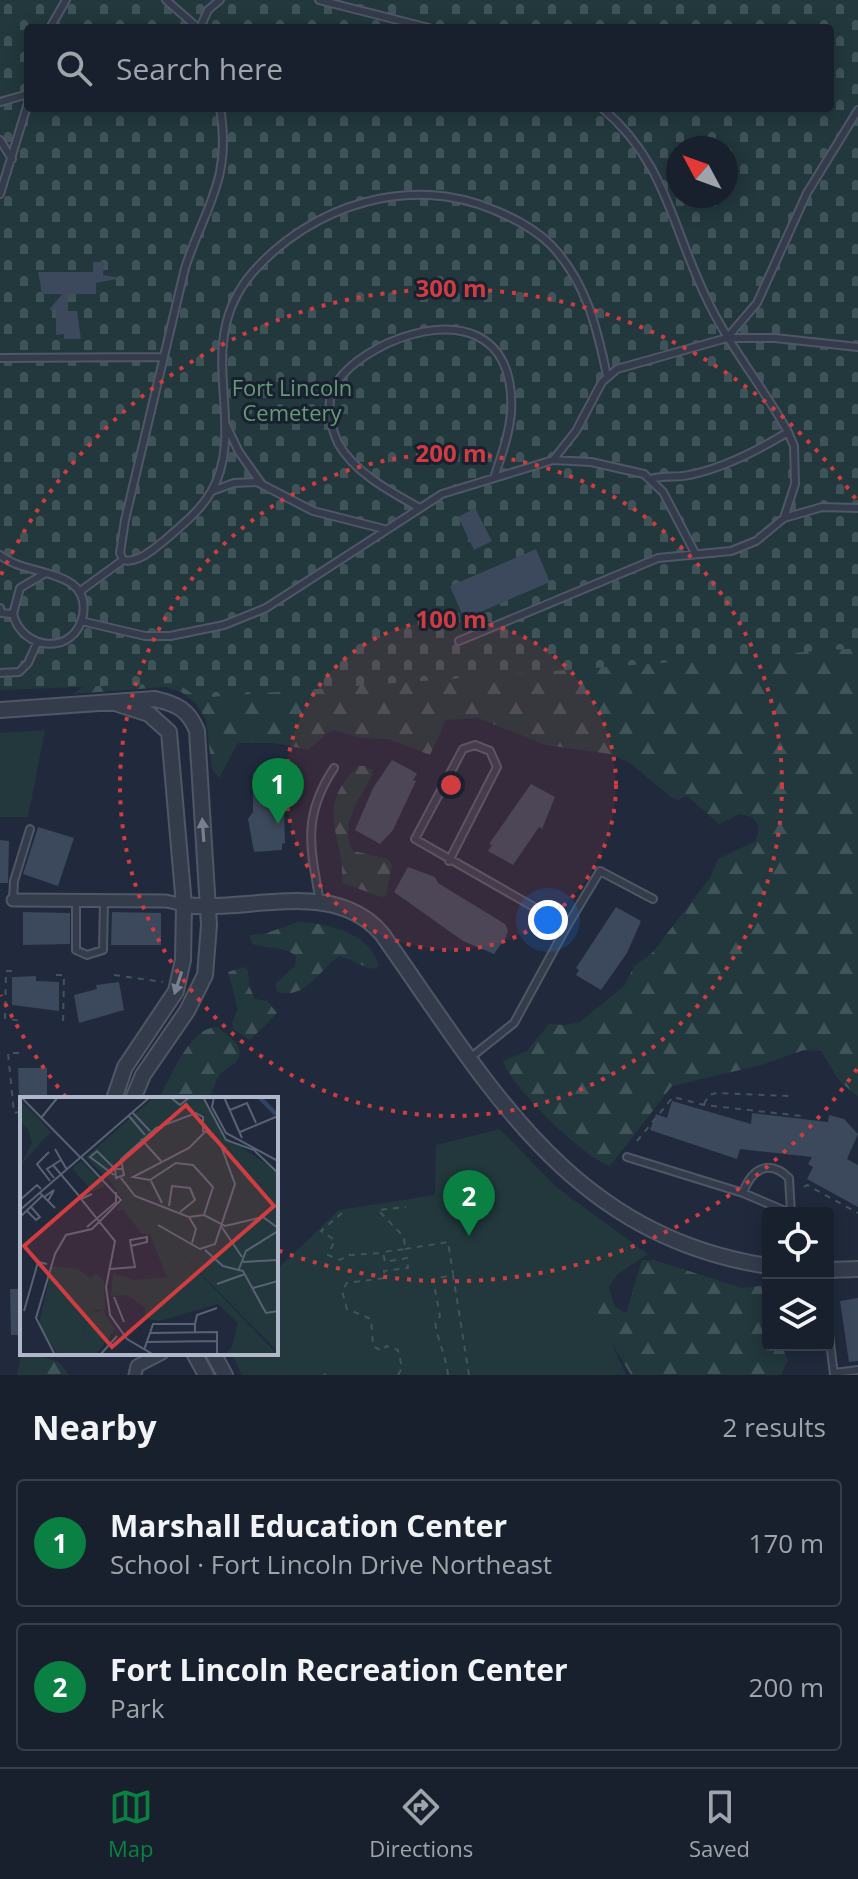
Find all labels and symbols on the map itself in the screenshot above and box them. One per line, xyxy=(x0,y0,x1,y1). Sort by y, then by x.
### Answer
north arrow xyxy=(666,136,738,208)
text: 300 m xyxy=(416,271,486,304)
park label: Fort Lincoln Cemetery xyxy=(232,372,352,427)
text: 200 m xyxy=(416,436,486,469)
text: 100 m xyxy=(416,602,486,635)
pin: 1 xyxy=(252,758,304,824)
centre of rings xyxy=(437,771,465,799)
one-way arrow xyxy=(196,817,209,842)
your location xyxy=(528,900,568,940)
one-way arrow xyxy=(171,971,184,995)
inset map xyxy=(20,1097,278,1355)
pin: 2 xyxy=(443,1170,495,1236)

